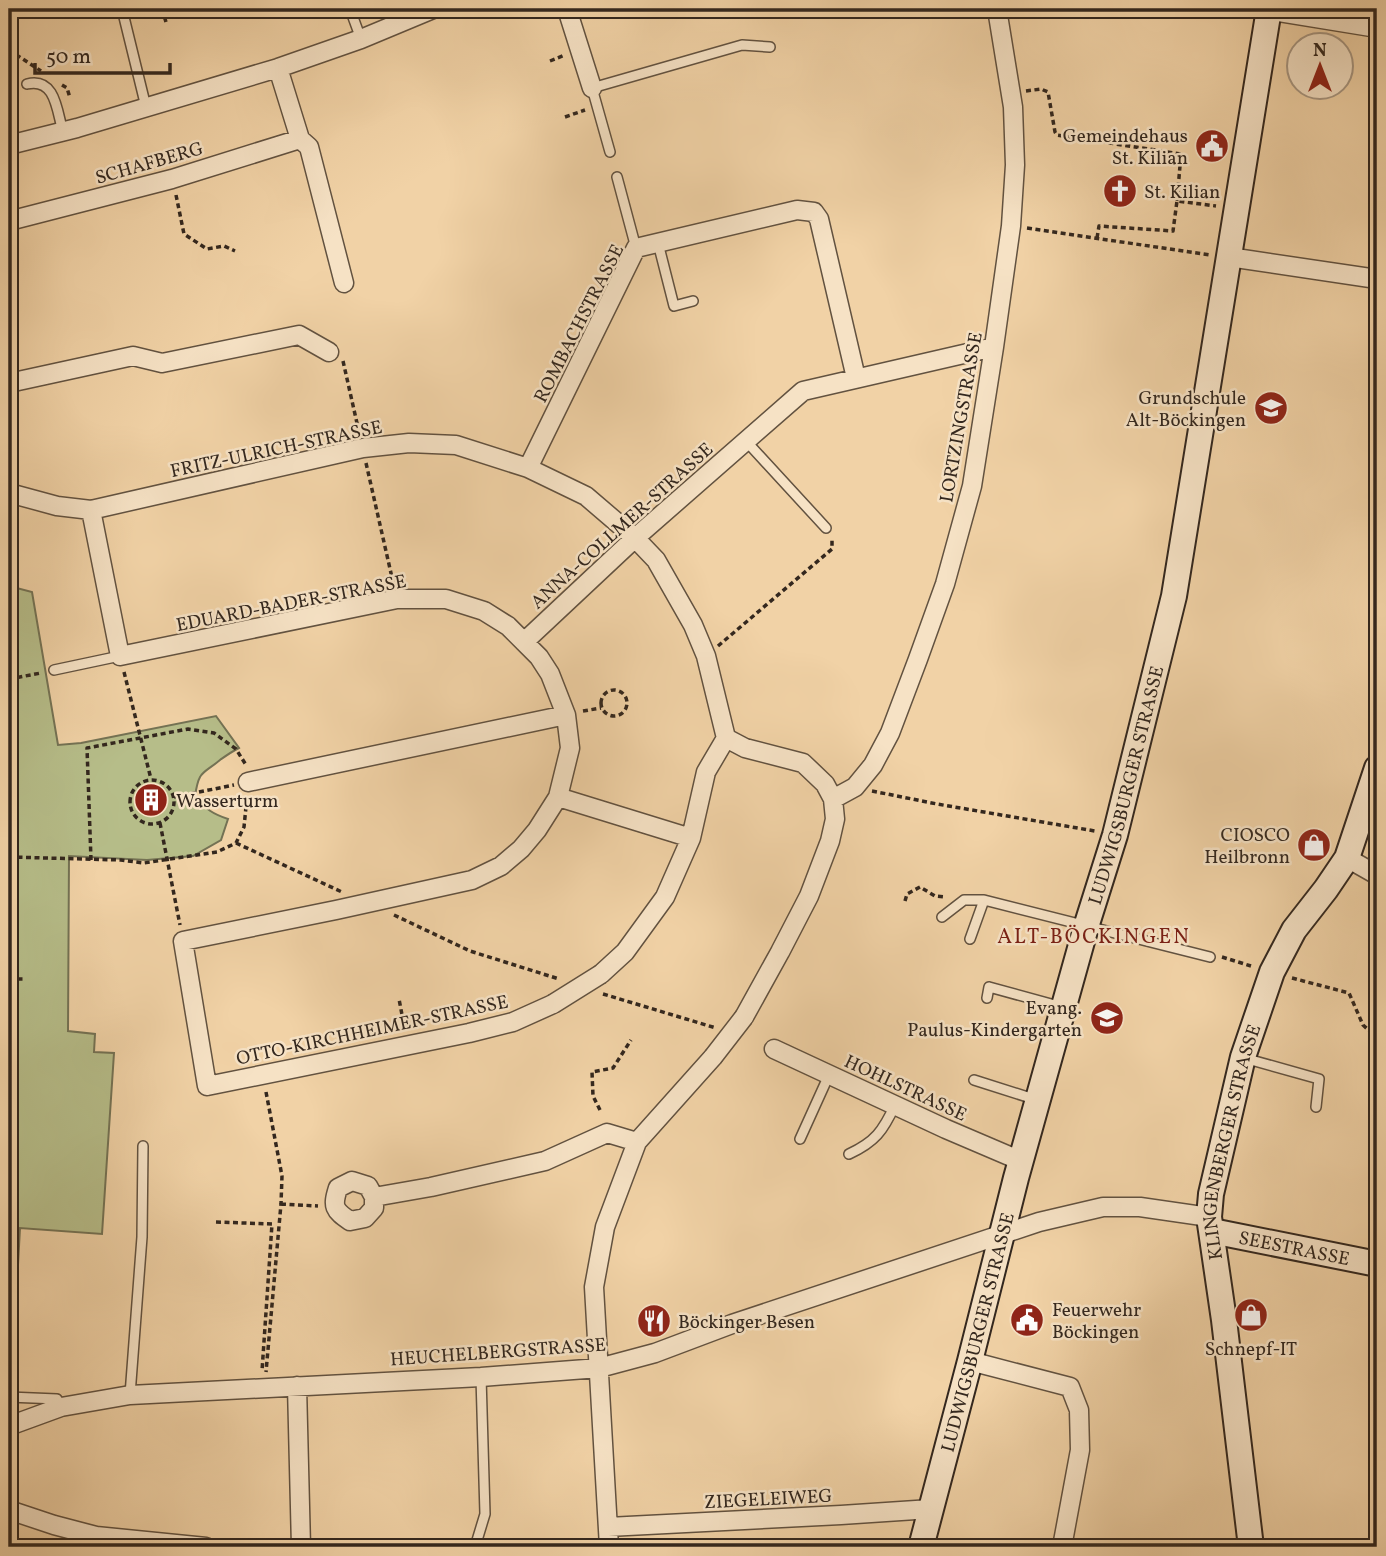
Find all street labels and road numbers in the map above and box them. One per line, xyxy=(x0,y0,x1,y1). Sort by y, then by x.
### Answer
street label: SCHAFBERG xyxy=(92,136,207,192)
street label: ROMBACHSTRASSE xyxy=(529,240,631,408)
street label: LORTZINGSTRASSE xyxy=(934,330,990,505)
street label: FRITZ-ULRICH-STRASSE xyxy=(168,415,385,485)
street label: ANNA-COLLMER-STRASSE xyxy=(525,437,719,616)
street label: EDUARD-BADER-STRASSE xyxy=(174,569,409,639)
street label: LUDWIGSBURGER STRASSE xyxy=(1083,663,1171,908)
street label: OTTO-KIRCHHEIMER-STRASSE xyxy=(234,989,511,1072)
street label: KLINGENBERGER STRASSE xyxy=(1198,1021,1268,1261)
street label: HOHLSTRASSE xyxy=(840,1049,971,1129)
street label: LUDWIGSBURGER STRASSE xyxy=(936,1210,1022,1455)
street label: SEESTRASSE xyxy=(1236,1226,1352,1273)
street label: HEUCHELBERGSTRASSE xyxy=(389,1332,607,1374)
street label: ZIEGELEIWEG xyxy=(703,1484,833,1516)

